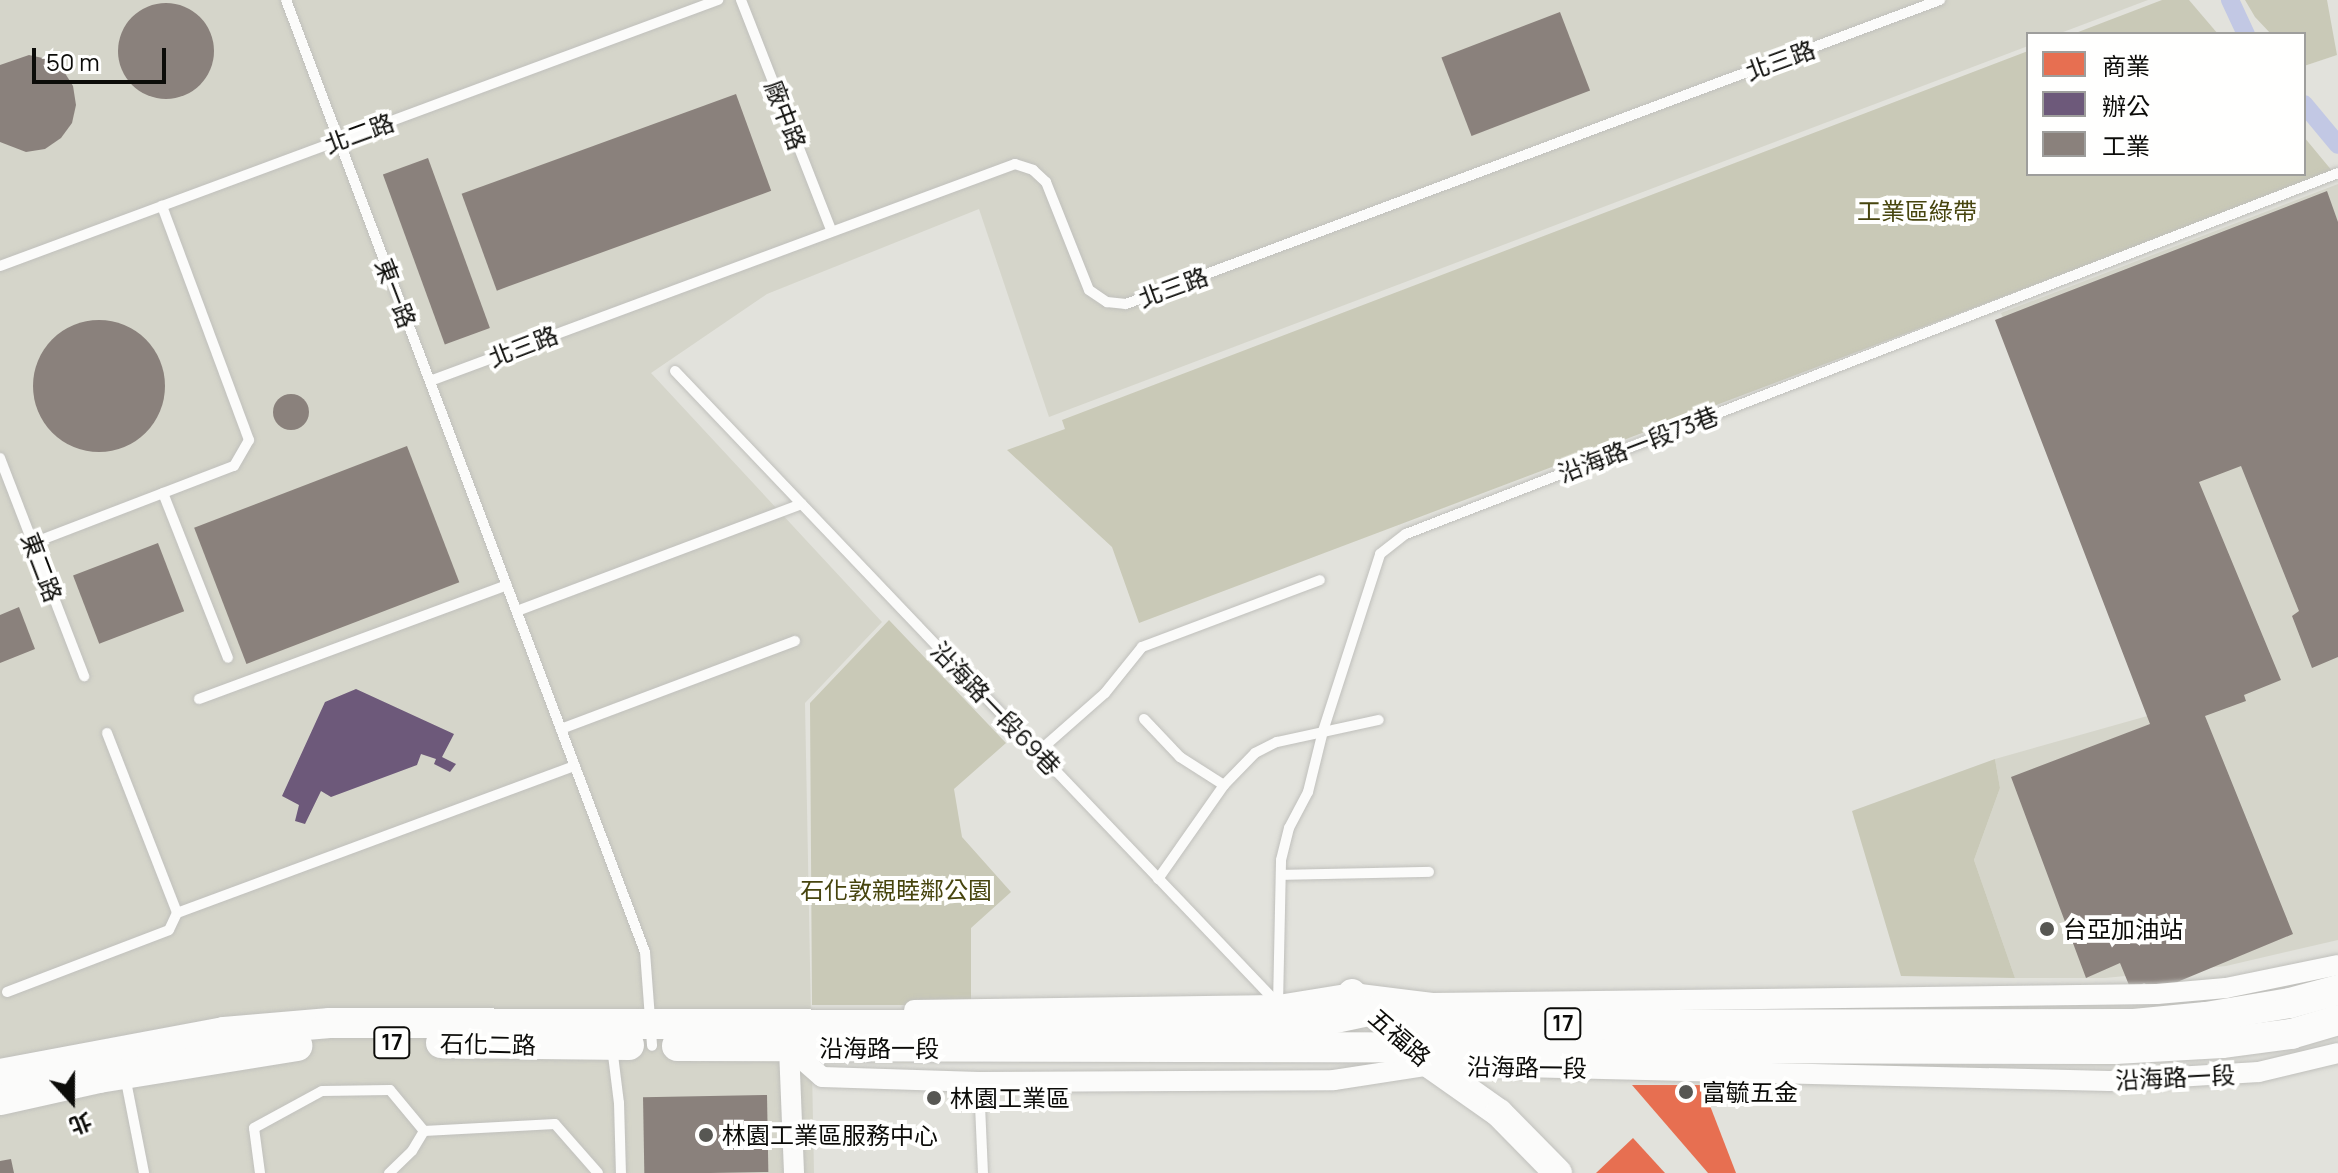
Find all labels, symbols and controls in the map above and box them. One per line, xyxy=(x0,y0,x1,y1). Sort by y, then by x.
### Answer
scale bar xyxy=(36,32,170,82)
legend xyxy=(2026,32,2306,176)
street label: 北三路 xyxy=(1741,34,1819,86)
text: 50 m xyxy=(46,45,100,78)
text: 商業 xyxy=(2102,49,2150,82)
street label: 廠中路 xyxy=(760,76,812,154)
text: 辦公 xyxy=(2102,89,2150,122)
street label: 北二路 xyxy=(320,107,398,159)
text: 工業 xyxy=(2102,129,2150,162)
park label: 工業區綠帶 xyxy=(1857,197,1977,225)
street label: 東一路 xyxy=(370,254,422,332)
street label: 北三路 xyxy=(1134,261,1212,313)
street label: 北三路 xyxy=(484,320,562,372)
street label: 沿海路一段73巷 xyxy=(1554,400,1722,488)
street label: 東二路 xyxy=(16,528,68,606)
street label: 沿海路一段69巷 xyxy=(925,636,1067,780)
park label: 石化敦親睦鄰公園 xyxy=(800,876,992,904)
place label: 台亞加油站 xyxy=(2063,915,2183,943)
marker: 台亞加油站 xyxy=(2038,920,2056,938)
street label: 五福路 xyxy=(1363,1003,1437,1071)
road number: 17 xyxy=(1543,1006,1583,1042)
road number: 17 xyxy=(372,1025,412,1061)
street label: 石化二路 xyxy=(440,1029,536,1059)
street label: 沿海路一段 xyxy=(819,1034,939,1062)
street label: 沿海路一段 xyxy=(1467,1052,1587,1082)
street label: 沿海路一段 xyxy=(2114,1059,2236,1095)
north arrow xyxy=(32,1061,112,1141)
place label: 富毓五金 xyxy=(1702,1078,1798,1106)
marker: 富毓五金 xyxy=(1677,1083,1695,1101)
place label: 林園工業區 xyxy=(950,1084,1070,1112)
marker: 林園工業區 xyxy=(925,1089,943,1107)
text: 北 xyxy=(65,1105,96,1141)
place label: 林園工業區服務中心 xyxy=(722,1121,938,1149)
marker: 林園工業區服務中心 xyxy=(697,1126,715,1144)

